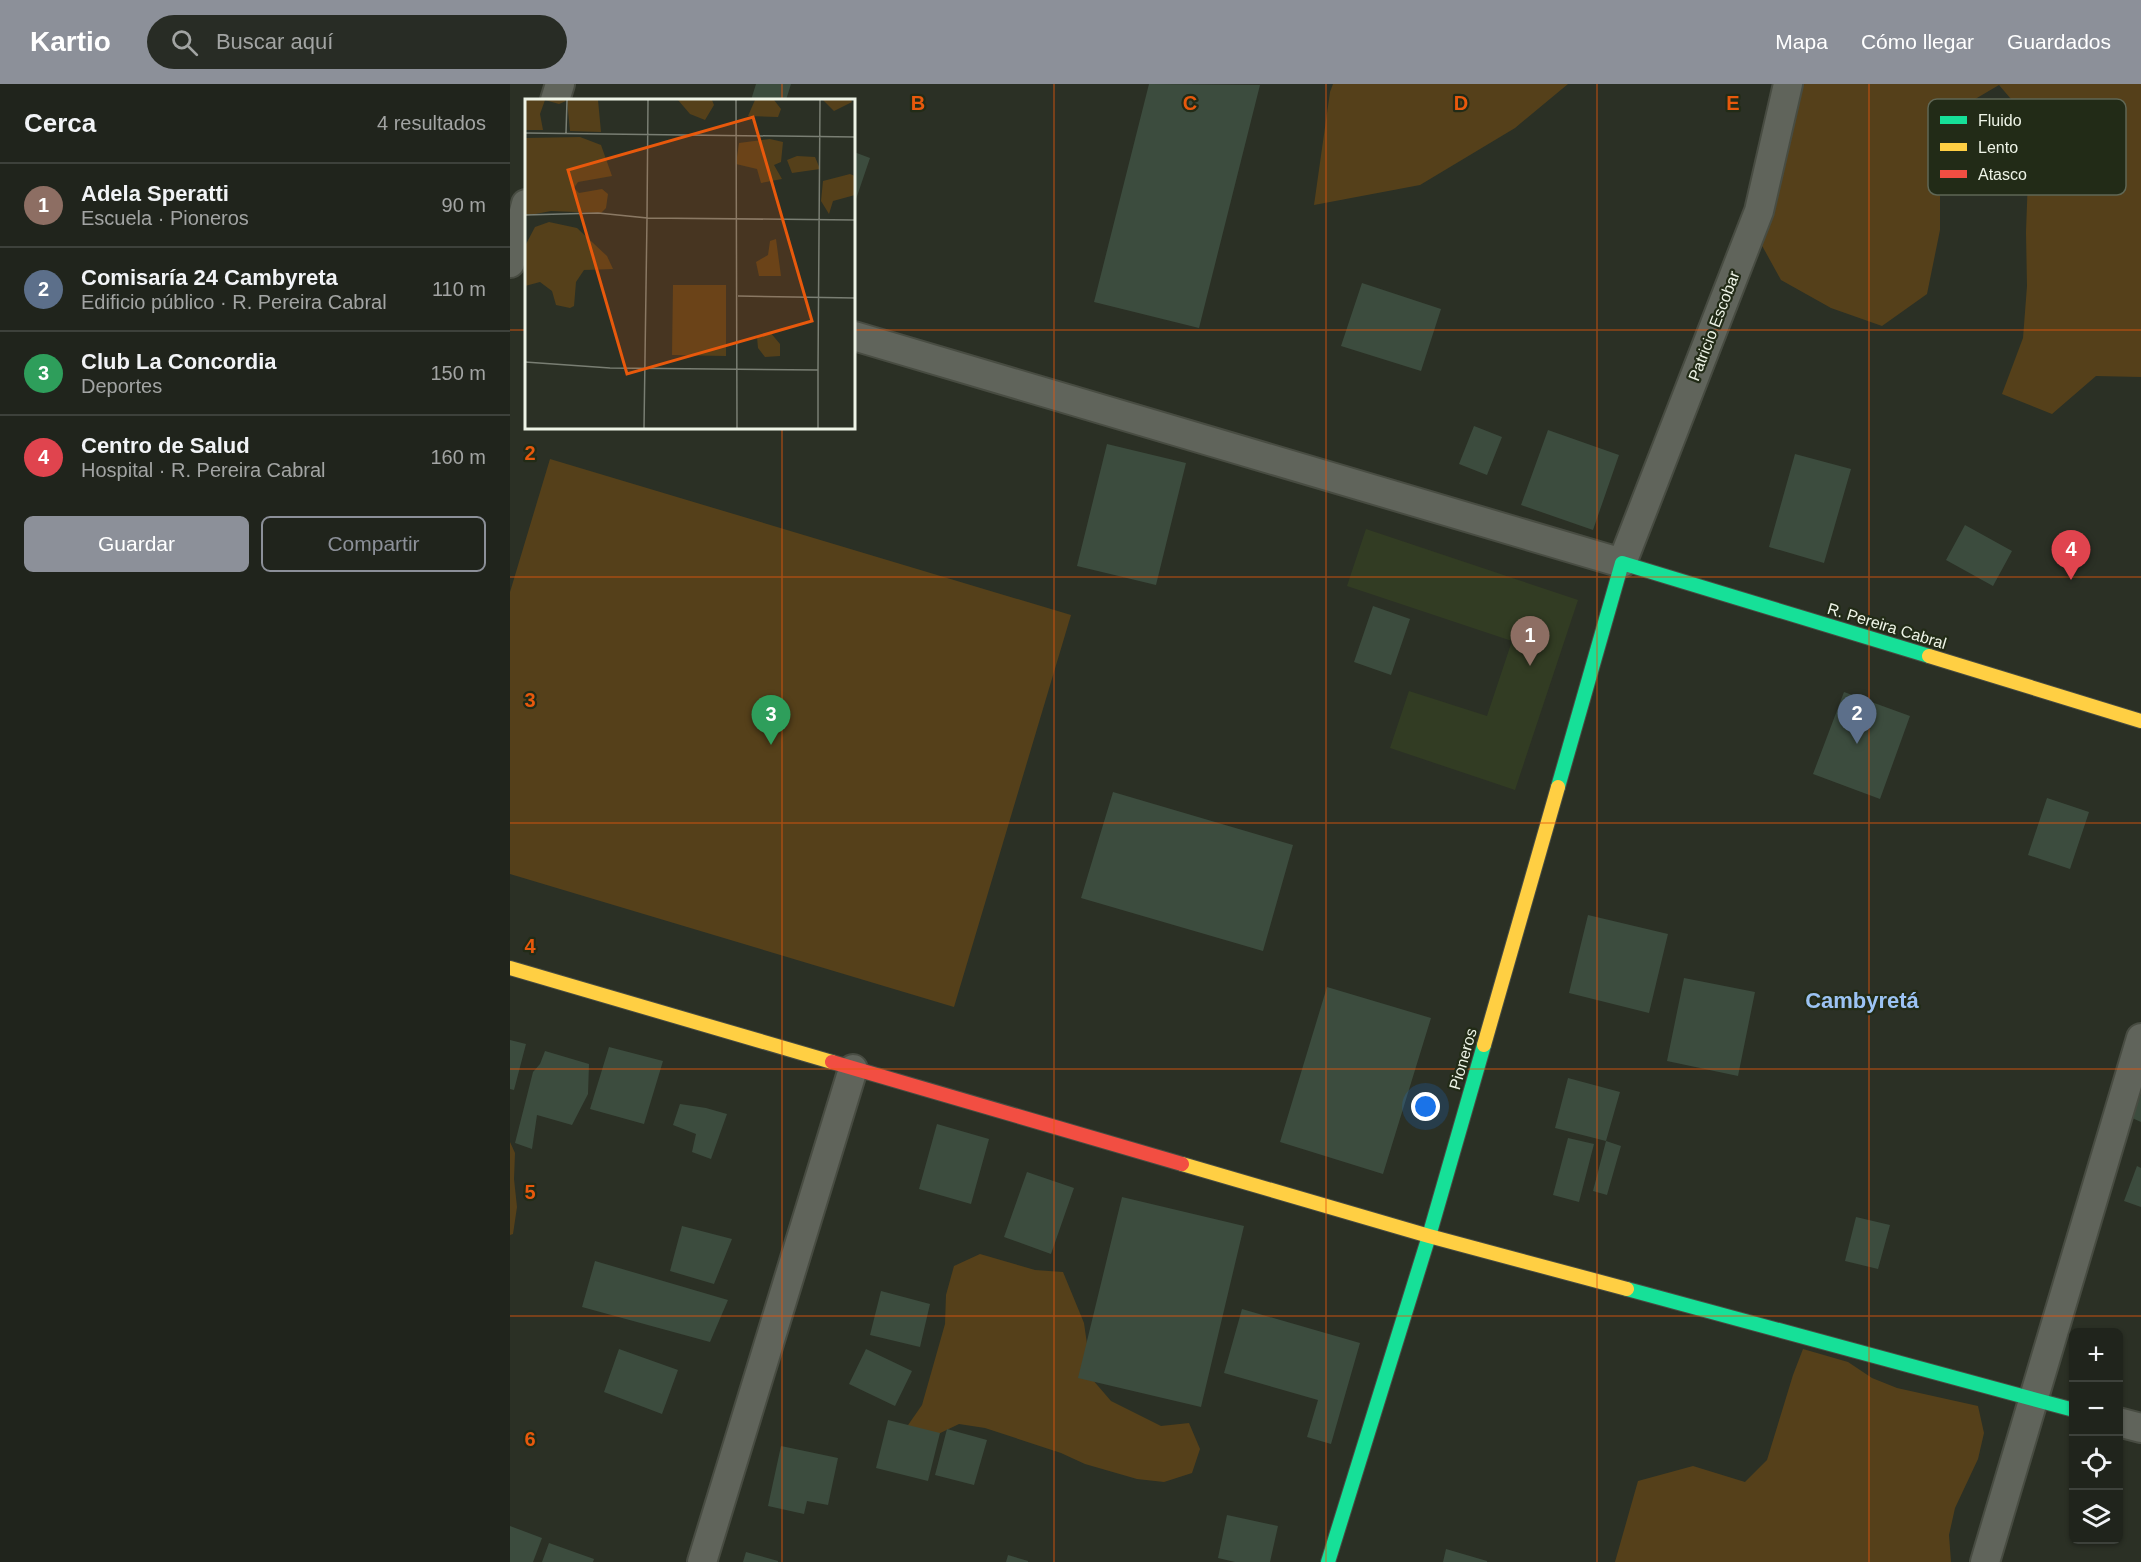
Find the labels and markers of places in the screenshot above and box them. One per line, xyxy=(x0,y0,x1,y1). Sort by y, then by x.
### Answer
pin: 4 xyxy=(2052,530,2090,580)
pin: 1 xyxy=(1510,616,1550,666)
pin: 2 xyxy=(1838,694,1876,744)
pin: 3 xyxy=(752,696,790,745)

